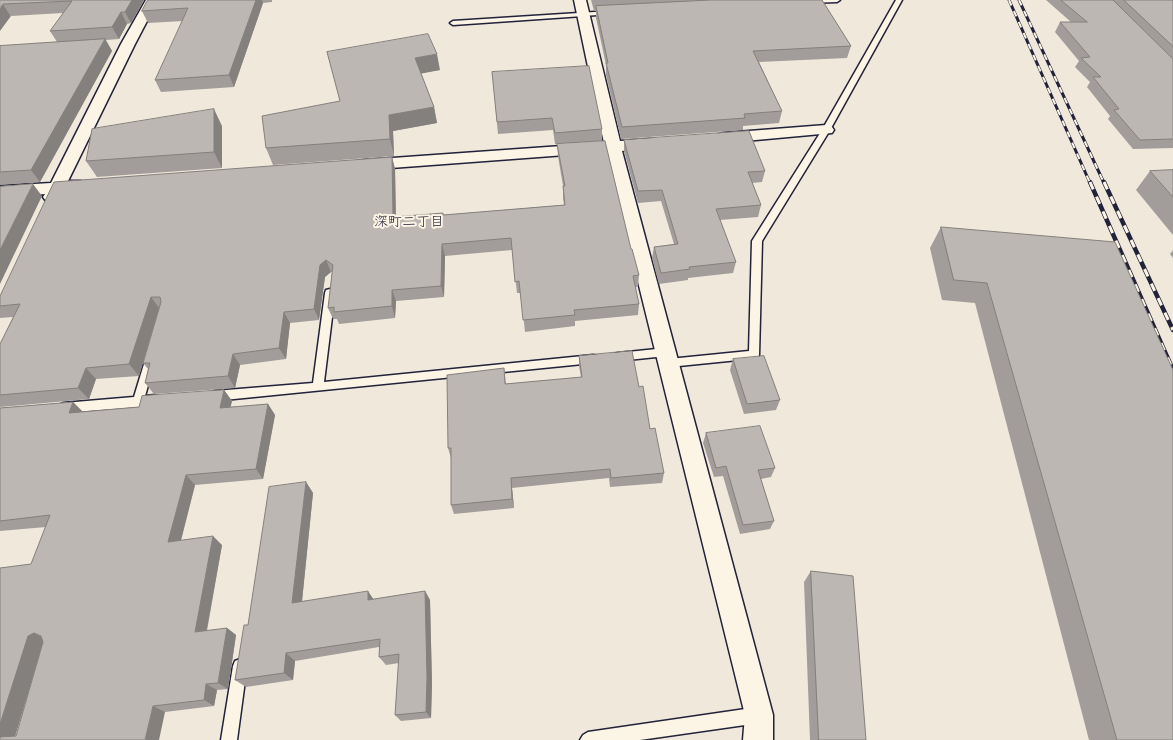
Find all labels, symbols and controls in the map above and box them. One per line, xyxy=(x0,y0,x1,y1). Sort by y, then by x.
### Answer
district label: 深町二丁目 xyxy=(374,214,444,230)

